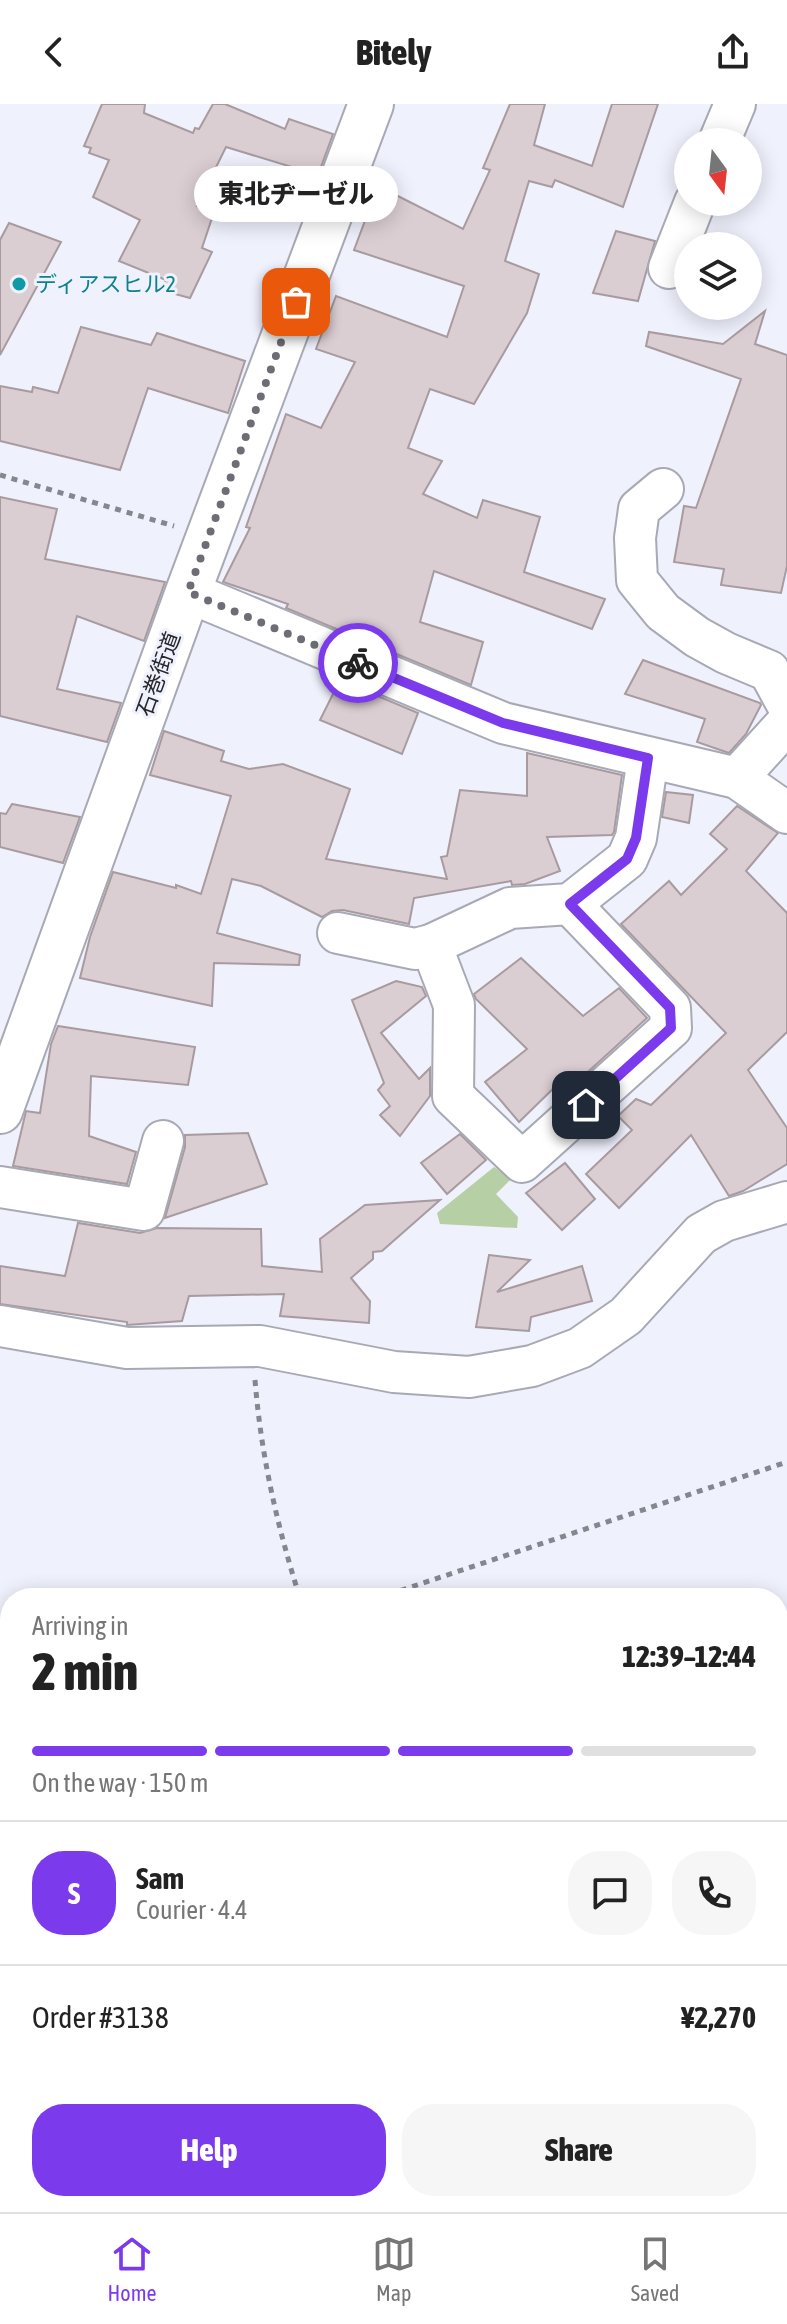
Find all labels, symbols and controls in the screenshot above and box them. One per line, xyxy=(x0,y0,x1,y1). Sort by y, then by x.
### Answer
icon: back xyxy=(32,30,76,74)
icon: share xyxy=(711,30,755,74)
text: Bitely xyxy=(356,31,431,73)
north arrow xyxy=(674,128,762,216)
map controls xyxy=(674,128,762,320)
callout: 東北ヂーゼル xyxy=(194,166,398,222)
text: 東北ヂーゼル xyxy=(218,179,374,209)
button: layers xyxy=(674,232,762,320)
pin xyxy=(262,268,330,336)
place label: ディアスヒル2 xyxy=(35,271,176,297)
marker: ディアスヒル2 xyxy=(10,275,28,293)
icon: bag xyxy=(274,280,318,324)
courier xyxy=(318,623,398,703)
street label: 石巻街道 xyxy=(131,628,185,720)
icon: bike xyxy=(336,641,380,685)
pin xyxy=(552,1071,620,1139)
icon: home xyxy=(564,1083,608,1127)
text: Arriving in xyxy=(32,1611,129,1641)
text: 12:39–12:44 xyxy=(622,1639,756,1673)
text: 2 min xyxy=(32,1641,138,1701)
text: On the way · 150 m xyxy=(32,1768,209,1798)
button: chat xyxy=(568,1851,652,1935)
button: phone xyxy=(672,1851,756,1935)
text: Sam xyxy=(136,1861,184,1895)
text: S xyxy=(68,1876,80,1910)
text: Courier · 4.4 xyxy=(136,1895,247,1925)
text: Order #3138 xyxy=(32,2000,169,2034)
text: ¥2,270 xyxy=(681,2000,756,2034)
button: Help xyxy=(32,2104,386,2196)
button: Share xyxy=(402,2104,756,2196)
tab: Home xyxy=(108,2232,157,2306)
tab: Map xyxy=(372,2232,416,2306)
tab: Saved xyxy=(631,2232,679,2306)

